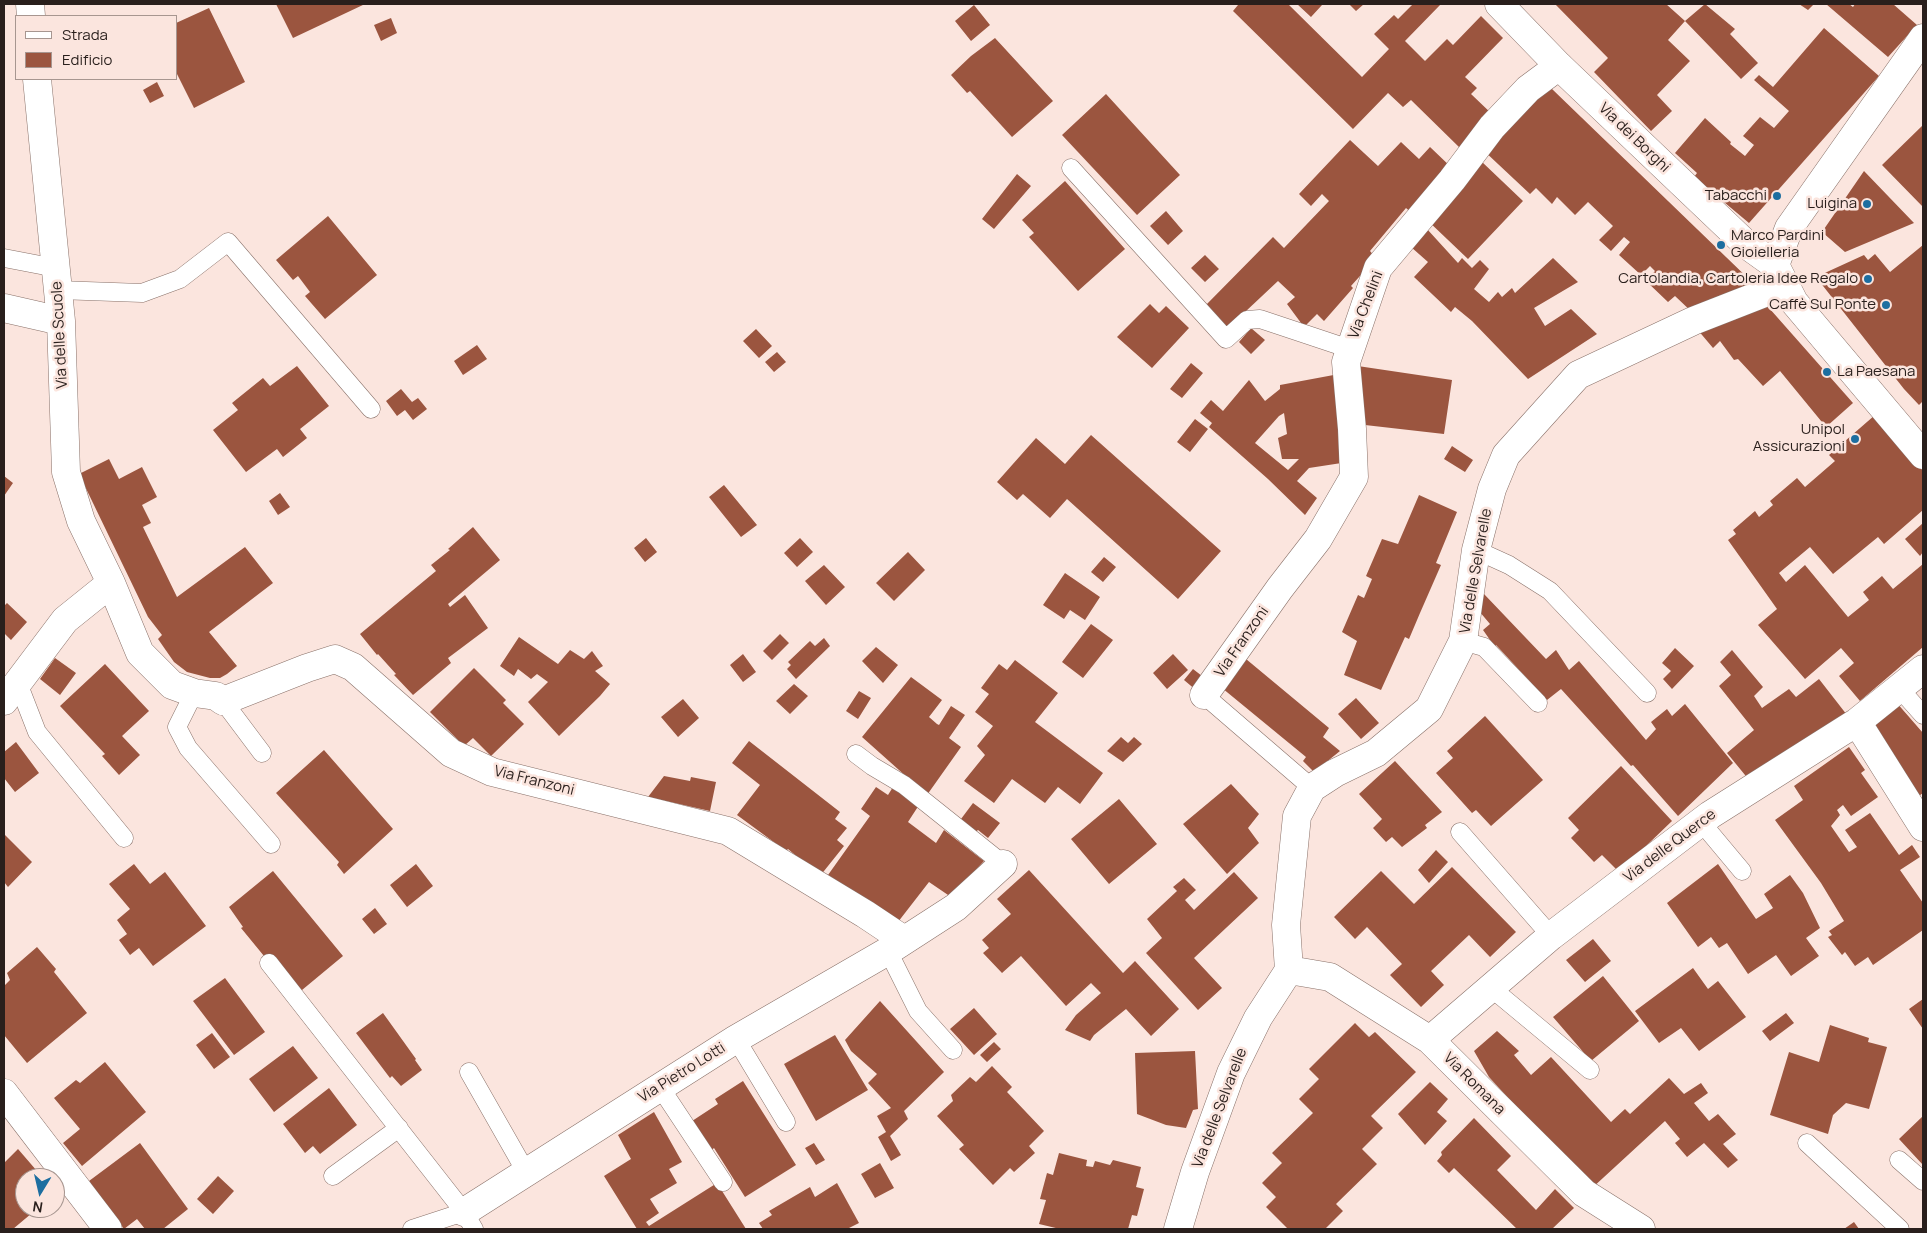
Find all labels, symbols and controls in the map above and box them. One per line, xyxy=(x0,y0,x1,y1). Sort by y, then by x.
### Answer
legend xyxy=(15,15,178,80)
text: Strada xyxy=(62,24,108,45)
text: Edificio xyxy=(62,49,112,70)
street label: Via dei Borghi xyxy=(1595,99,1673,177)
place label: Tabacchi xyxy=(1705,187,1767,205)
marker: Tabacchi xyxy=(1771,190,1783,202)
place label: Luigina xyxy=(1807,195,1857,213)
marker: Luigina xyxy=(1861,198,1873,210)
place label: Marco Pardini Gioielleria xyxy=(1731,227,1824,262)
marker: Marco Pardini Gioielleria xyxy=(1715,239,1727,251)
street label: Via Chelini xyxy=(1345,268,1387,342)
place label: Cartolandia, Cartoleria Idee Regalo xyxy=(1618,270,1858,288)
marker: Cartolandia, Cartoleria Idee Regalo xyxy=(1862,273,1874,285)
street label: Via delle Scuole xyxy=(48,281,72,389)
place label: Caffè Sul Ponte xyxy=(1769,296,1876,314)
marker: Caffè Sul Ponte xyxy=(1880,299,1892,311)
place label: La Paesana xyxy=(1837,363,1915,381)
marker: La Paesana xyxy=(1821,366,1833,378)
place label: Unipol Assicurazioni xyxy=(1753,421,1845,456)
marker: Unipol Assicurazioni xyxy=(1849,433,1861,445)
street label: Via delle Selvarelle xyxy=(1456,507,1496,635)
street label: Via Franzoni xyxy=(1211,603,1273,681)
street label: Via Franzoni xyxy=(492,762,576,800)
street label: Via delle Querce xyxy=(1620,806,1720,886)
street label: Via Pietro Lotti xyxy=(635,1039,729,1107)
street label: Via delle Selvarelle xyxy=(1189,1046,1251,1170)
street label: Via Romana xyxy=(1439,1049,1509,1119)
north arrow xyxy=(15,1168,65,1218)
text: N xyxy=(31,1197,44,1217)

